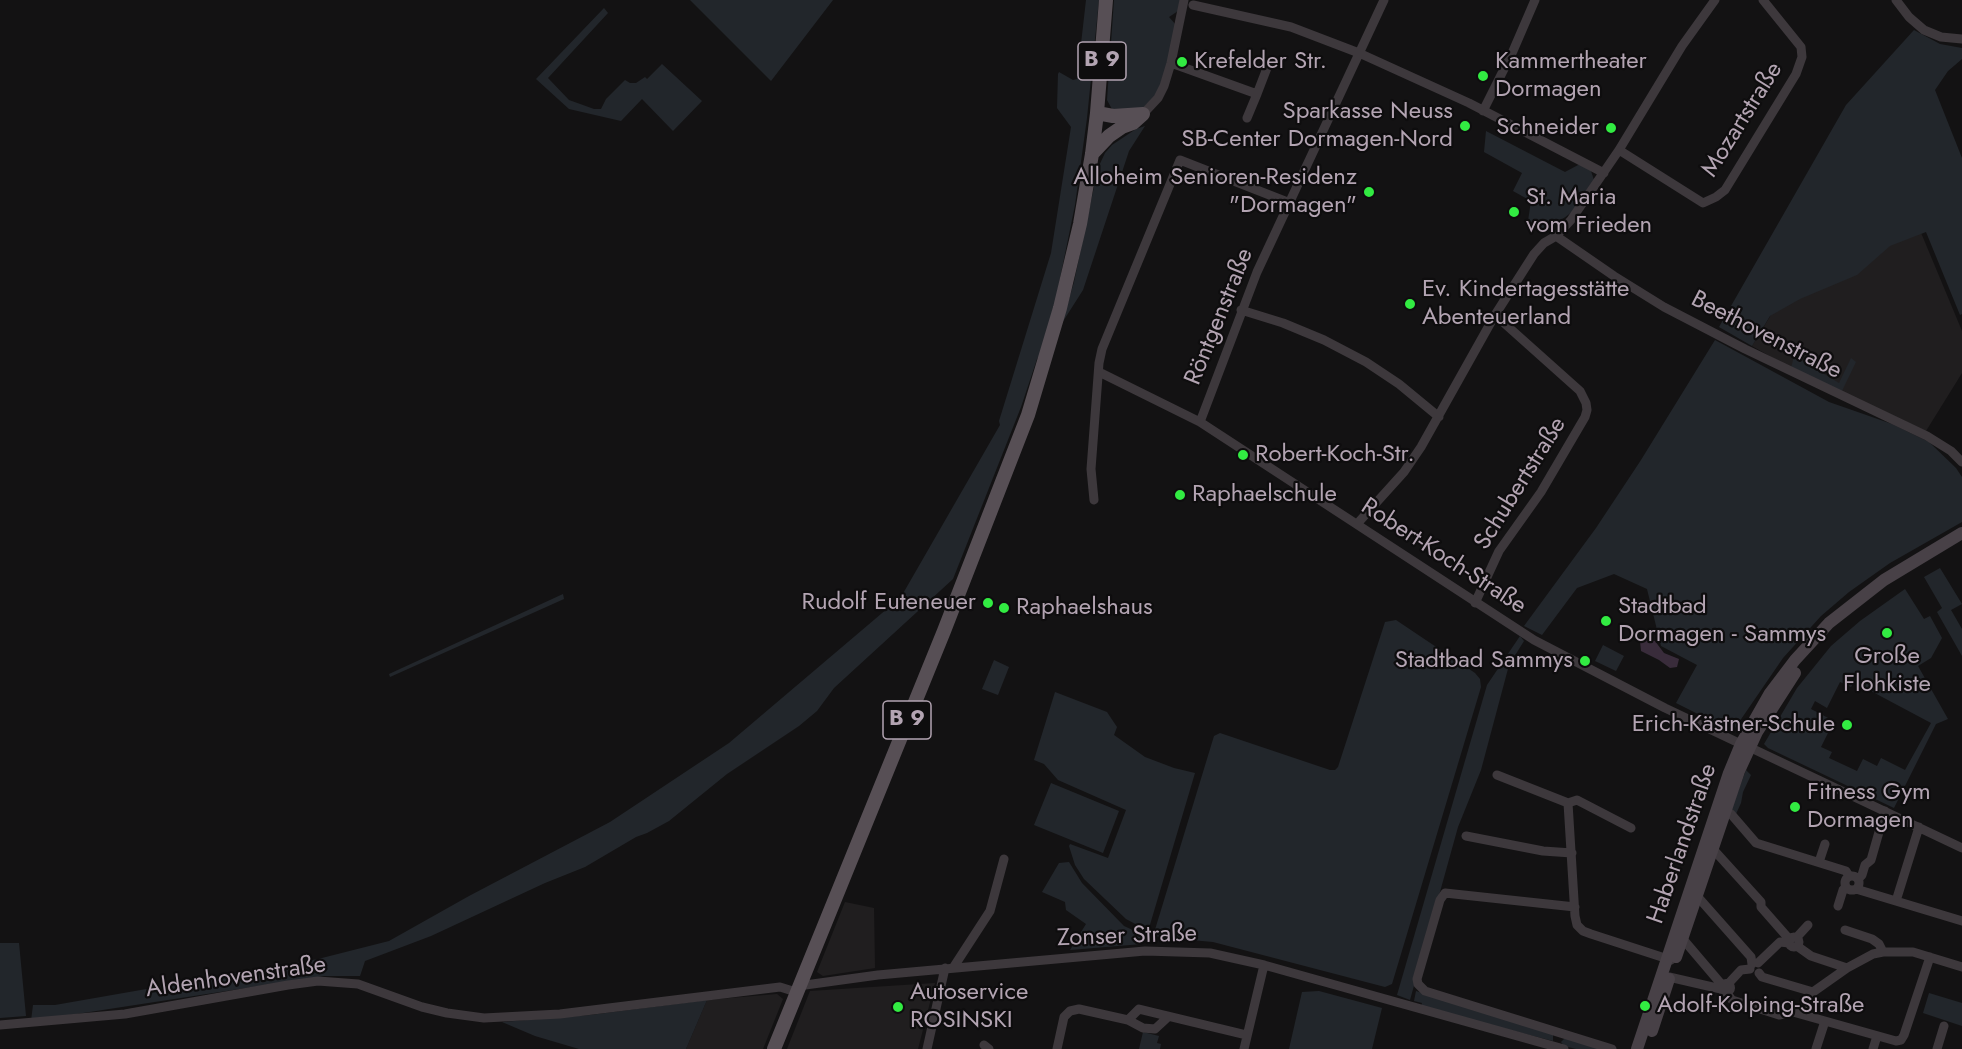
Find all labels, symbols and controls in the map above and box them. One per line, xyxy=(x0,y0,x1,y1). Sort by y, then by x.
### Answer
road number: B 9 xyxy=(1078,42,1126,80)
place label: Krefelder Str. xyxy=(1194,48,1327,76)
place label: Kammertheater Dormagen xyxy=(1495,48,1647,104)
marker: Krefelder Str. xyxy=(1175,55,1189,69)
street label: Mozartstraße xyxy=(1696,57,1790,183)
marker: Kammertheater Dormagen xyxy=(1476,69,1490,83)
place label: Sparkasse Neuss SB-Center Dormagen-Nord xyxy=(1181,98,1453,154)
place label: Schneider xyxy=(1496,114,1599,142)
marker: Sparkasse Neuss SB-Center Dormagen-Nord xyxy=(1458,119,1472,133)
marker: Schneider xyxy=(1604,121,1618,135)
place label: Alloheim Senioren-Residenz "Dormagen" xyxy=(1073,164,1357,220)
place label: St. Maria vom Frieden xyxy=(1526,184,1652,240)
marker: Alloheim Senioren-Residenz "Dormagen" xyxy=(1362,185,1376,199)
marker: St. Maria vom Frieden xyxy=(1507,205,1521,219)
street label: Röntgenstraße xyxy=(1180,245,1260,389)
place label: Ev. Kindertagesstätte Abenteuerland xyxy=(1422,276,1629,332)
street label: Beethovenstraße xyxy=(1686,286,1846,386)
marker: Ev. Kindertagesstätte Abenteuerland xyxy=(1403,297,1417,311)
street label: Schubertstraße xyxy=(1469,412,1573,556)
place label: Robert-Koch-Str. xyxy=(1255,441,1415,469)
marker: Robert-Koch-Str. xyxy=(1236,448,1250,462)
place label: Raphaelschule xyxy=(1192,481,1337,509)
marker: Raphaelschule xyxy=(1173,488,1187,502)
street label: Robert-Koch-Straße xyxy=(1355,493,1531,621)
place label: Rudolf Euteneuer xyxy=(802,589,976,617)
place label: Stadtbad Dormagen - Sammys xyxy=(1618,593,1826,649)
place label: Raphaelshaus xyxy=(1016,594,1153,622)
marker: Rudolf Euteneuer xyxy=(981,596,995,610)
marker: Raphaelshaus xyxy=(997,601,1011,615)
marker: Stadtbad Dormagen - Sammys xyxy=(1599,614,1613,628)
marker: Große Flohkiste xyxy=(1880,626,1894,640)
place label: Große Flohkiste xyxy=(1843,643,1931,699)
place label: Stadtbad Sammys xyxy=(1395,647,1573,675)
marker: Stadtbad Sammys xyxy=(1578,654,1592,668)
road number: B 9 xyxy=(883,701,931,739)
place label: Erich-Kästner-Schule xyxy=(1632,711,1835,739)
marker: Erich-Kästner-Schule xyxy=(1840,718,1854,732)
street label: Haberlandstraße xyxy=(1642,760,1724,928)
place label: Fitness Gym Dormagen xyxy=(1807,779,1931,835)
marker: Fitness Gym Dormagen xyxy=(1788,800,1802,814)
street label: Zonser Straße xyxy=(1056,920,1198,954)
street label: Aldenhovenstraße xyxy=(144,951,328,1005)
place label: Autoservice ROSINSKI xyxy=(910,979,1028,1035)
place label: Adolf-Kolping-Straße xyxy=(1657,992,1864,1020)
marker: Adolf-Kolping-Straße xyxy=(1638,999,1652,1013)
marker: Autoservice ROSINSKI xyxy=(891,1000,905,1014)

